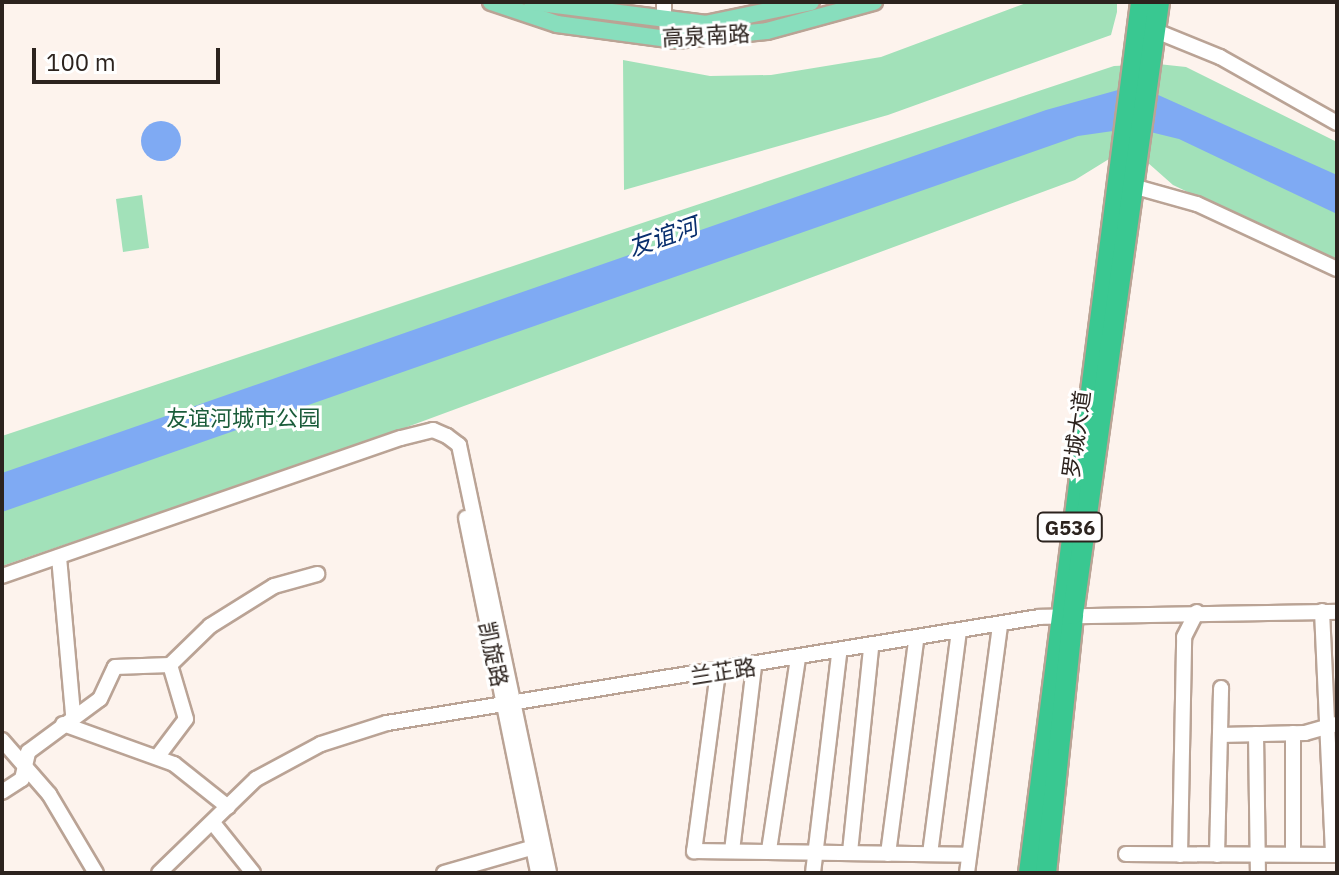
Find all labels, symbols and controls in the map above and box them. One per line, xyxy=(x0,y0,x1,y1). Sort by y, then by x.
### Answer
street label: 高泉南路 xyxy=(661,20,751,50)
scale bar xyxy=(36,32,224,82)
text: 100 m xyxy=(46,46,116,78)
water label: 友谊河 xyxy=(624,212,702,262)
street label: 罗城大道 xyxy=(1057,389,1095,479)
park label: 友谊河城市公园 xyxy=(166,405,320,431)
road number: G536 xyxy=(1036,511,1104,543)
street label: 凯旋路 xyxy=(474,619,514,689)
street label: 兰芷路 xyxy=(688,653,758,689)

